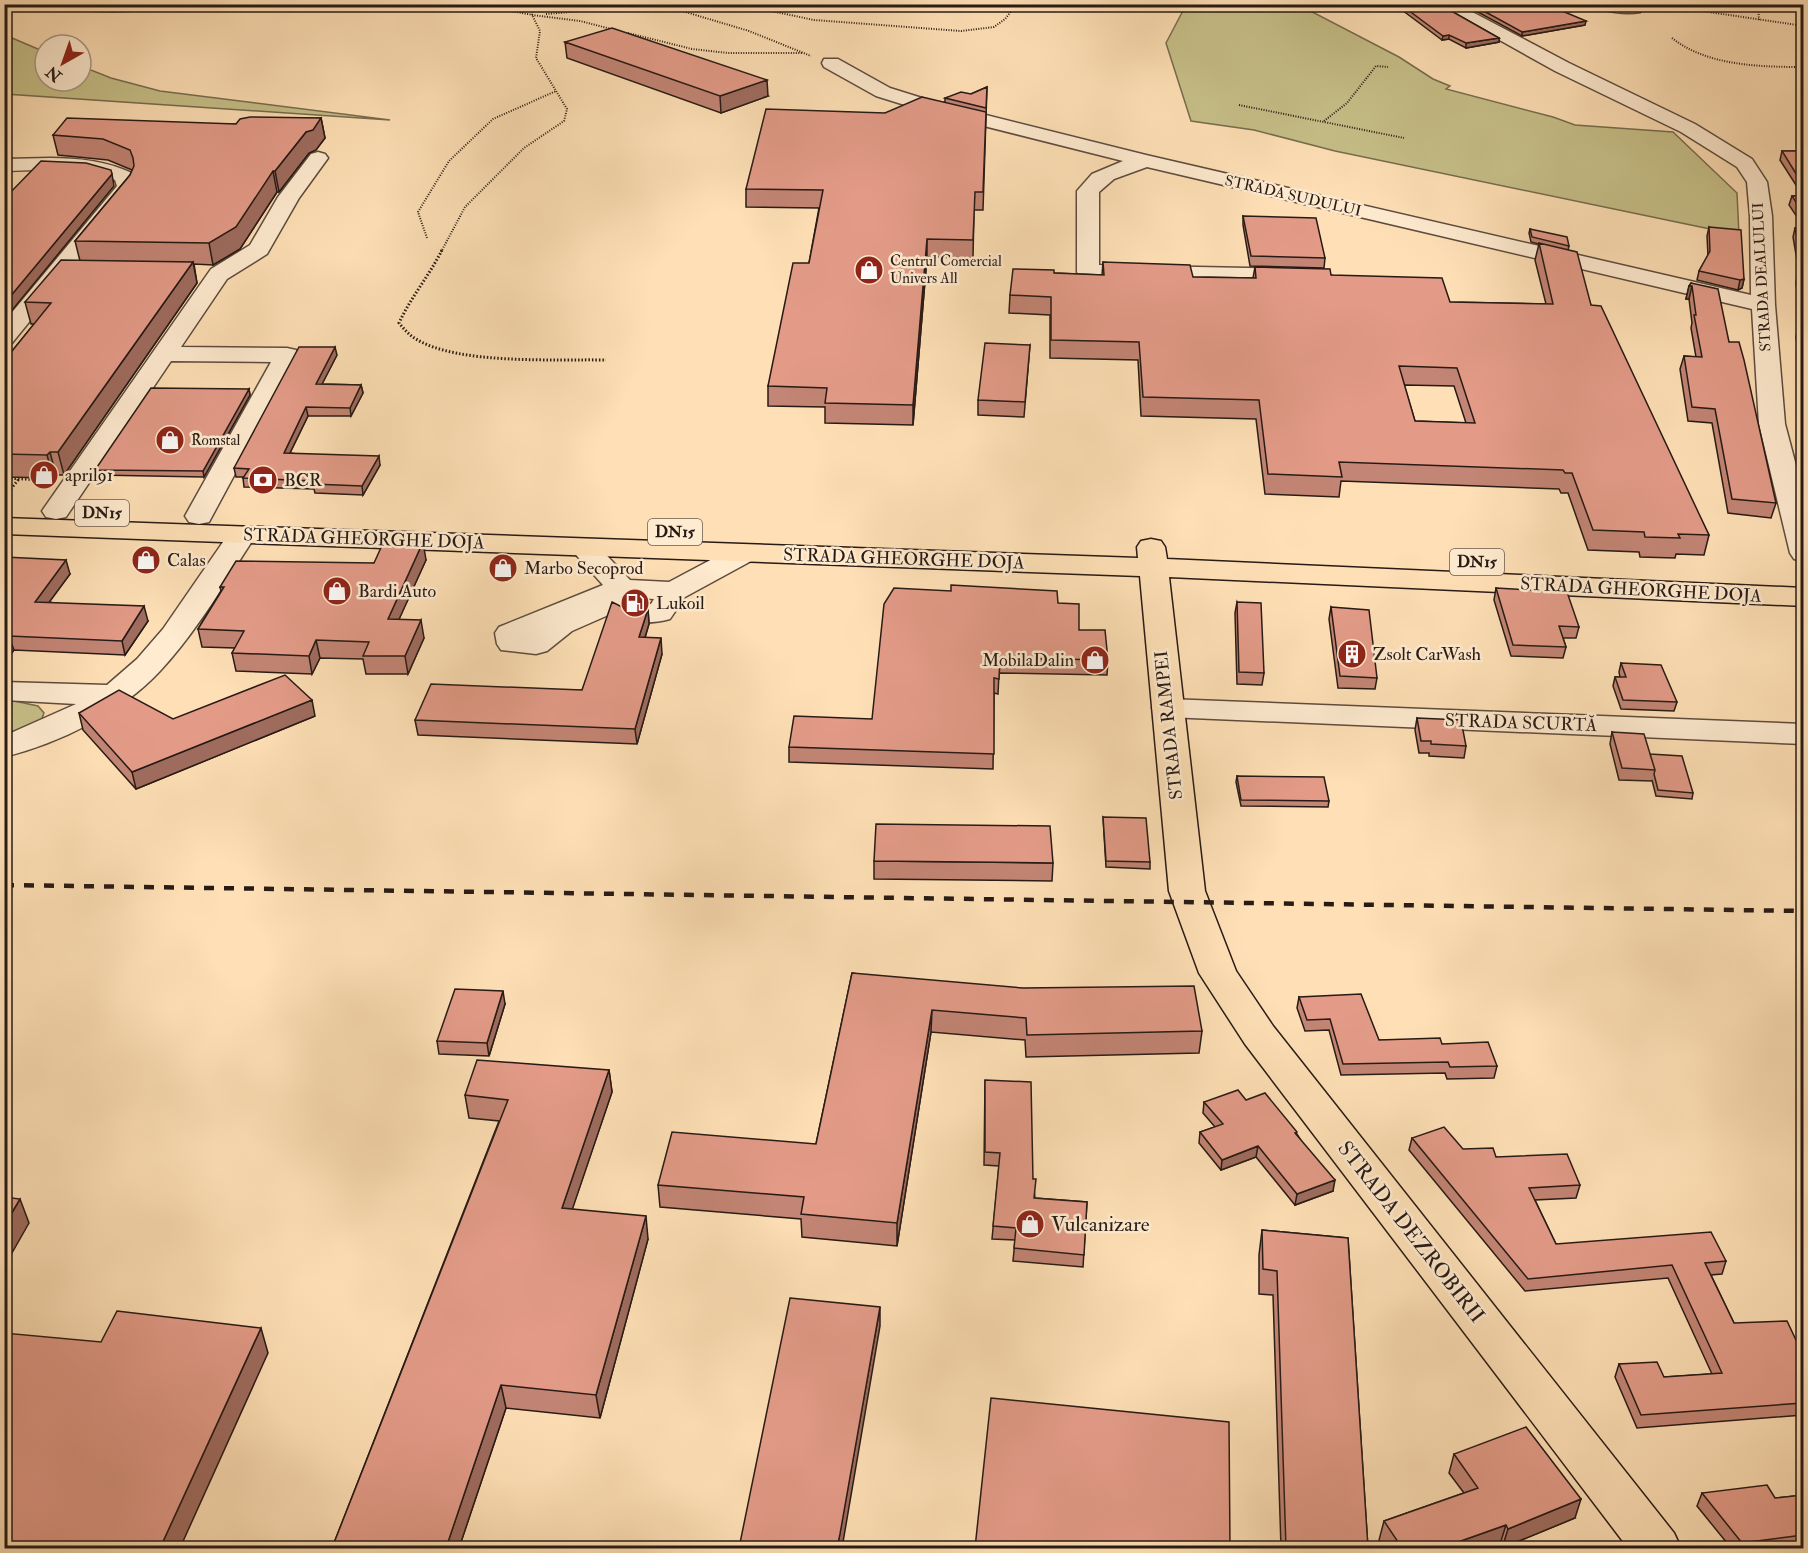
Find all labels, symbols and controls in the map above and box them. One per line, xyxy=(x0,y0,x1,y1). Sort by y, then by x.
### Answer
north arrow xyxy=(33,33,93,93)
text: N xyxy=(42,61,67,87)
street label: STRADA SUDULUI xyxy=(1223,171,1363,221)
street label: STRADA DEALULUI xyxy=(1749,202,1775,352)
place label: Centrul Comercial Univers All xyxy=(890,252,1002,288)
shop icon: Centrul Comercial Univers All xyxy=(853,254,885,286)
shop icon: Romstal xyxy=(154,424,186,456)
place label: Romstal xyxy=(191,431,241,450)
shop icon: april91 xyxy=(28,459,60,491)
place label: april91 xyxy=(65,464,113,487)
bank icon: BCR xyxy=(247,464,279,496)
place label: BCR xyxy=(284,469,323,492)
road number: DN15 xyxy=(75,500,129,526)
road number: DN15 xyxy=(648,519,702,545)
street label: STRADA GHEORGHE DOJA xyxy=(243,523,486,555)
street label: STRADA GHEORGHE DOJA xyxy=(783,543,1026,575)
shop icon: Calas xyxy=(130,544,162,576)
place label: Calas xyxy=(167,549,206,572)
road number: DN15 xyxy=(1450,549,1504,575)
shop icon: Marbo Secoprod xyxy=(487,552,519,584)
place label: Marbo Secoprod xyxy=(524,557,643,580)
street label: STRADA GHEORGHE DOJA xyxy=(1520,572,1763,608)
shop icon: Bardi Auto xyxy=(321,575,353,607)
place label: Bardi Auto xyxy=(358,580,437,603)
fuel station icon: Lukoil xyxy=(619,587,651,619)
place label: Lukoil xyxy=(656,592,705,615)
building icon: Zsolt CarWash xyxy=(1336,638,1368,670)
place label: Zsolt CarWash xyxy=(1373,643,1482,666)
shop icon: MobilaDalin xyxy=(1079,644,1111,676)
place label: MobilaDalin xyxy=(982,649,1074,672)
street label: STRADA RAMPEI xyxy=(1150,649,1188,801)
street label: STRADA SCURTĂ xyxy=(1444,709,1598,737)
street label: STRADA DEZROBIRII xyxy=(1332,1136,1490,1328)
shop icon: Vulcanizare xyxy=(1014,1208,1046,1240)
place label: Vulcanizare xyxy=(1051,1211,1150,1238)

